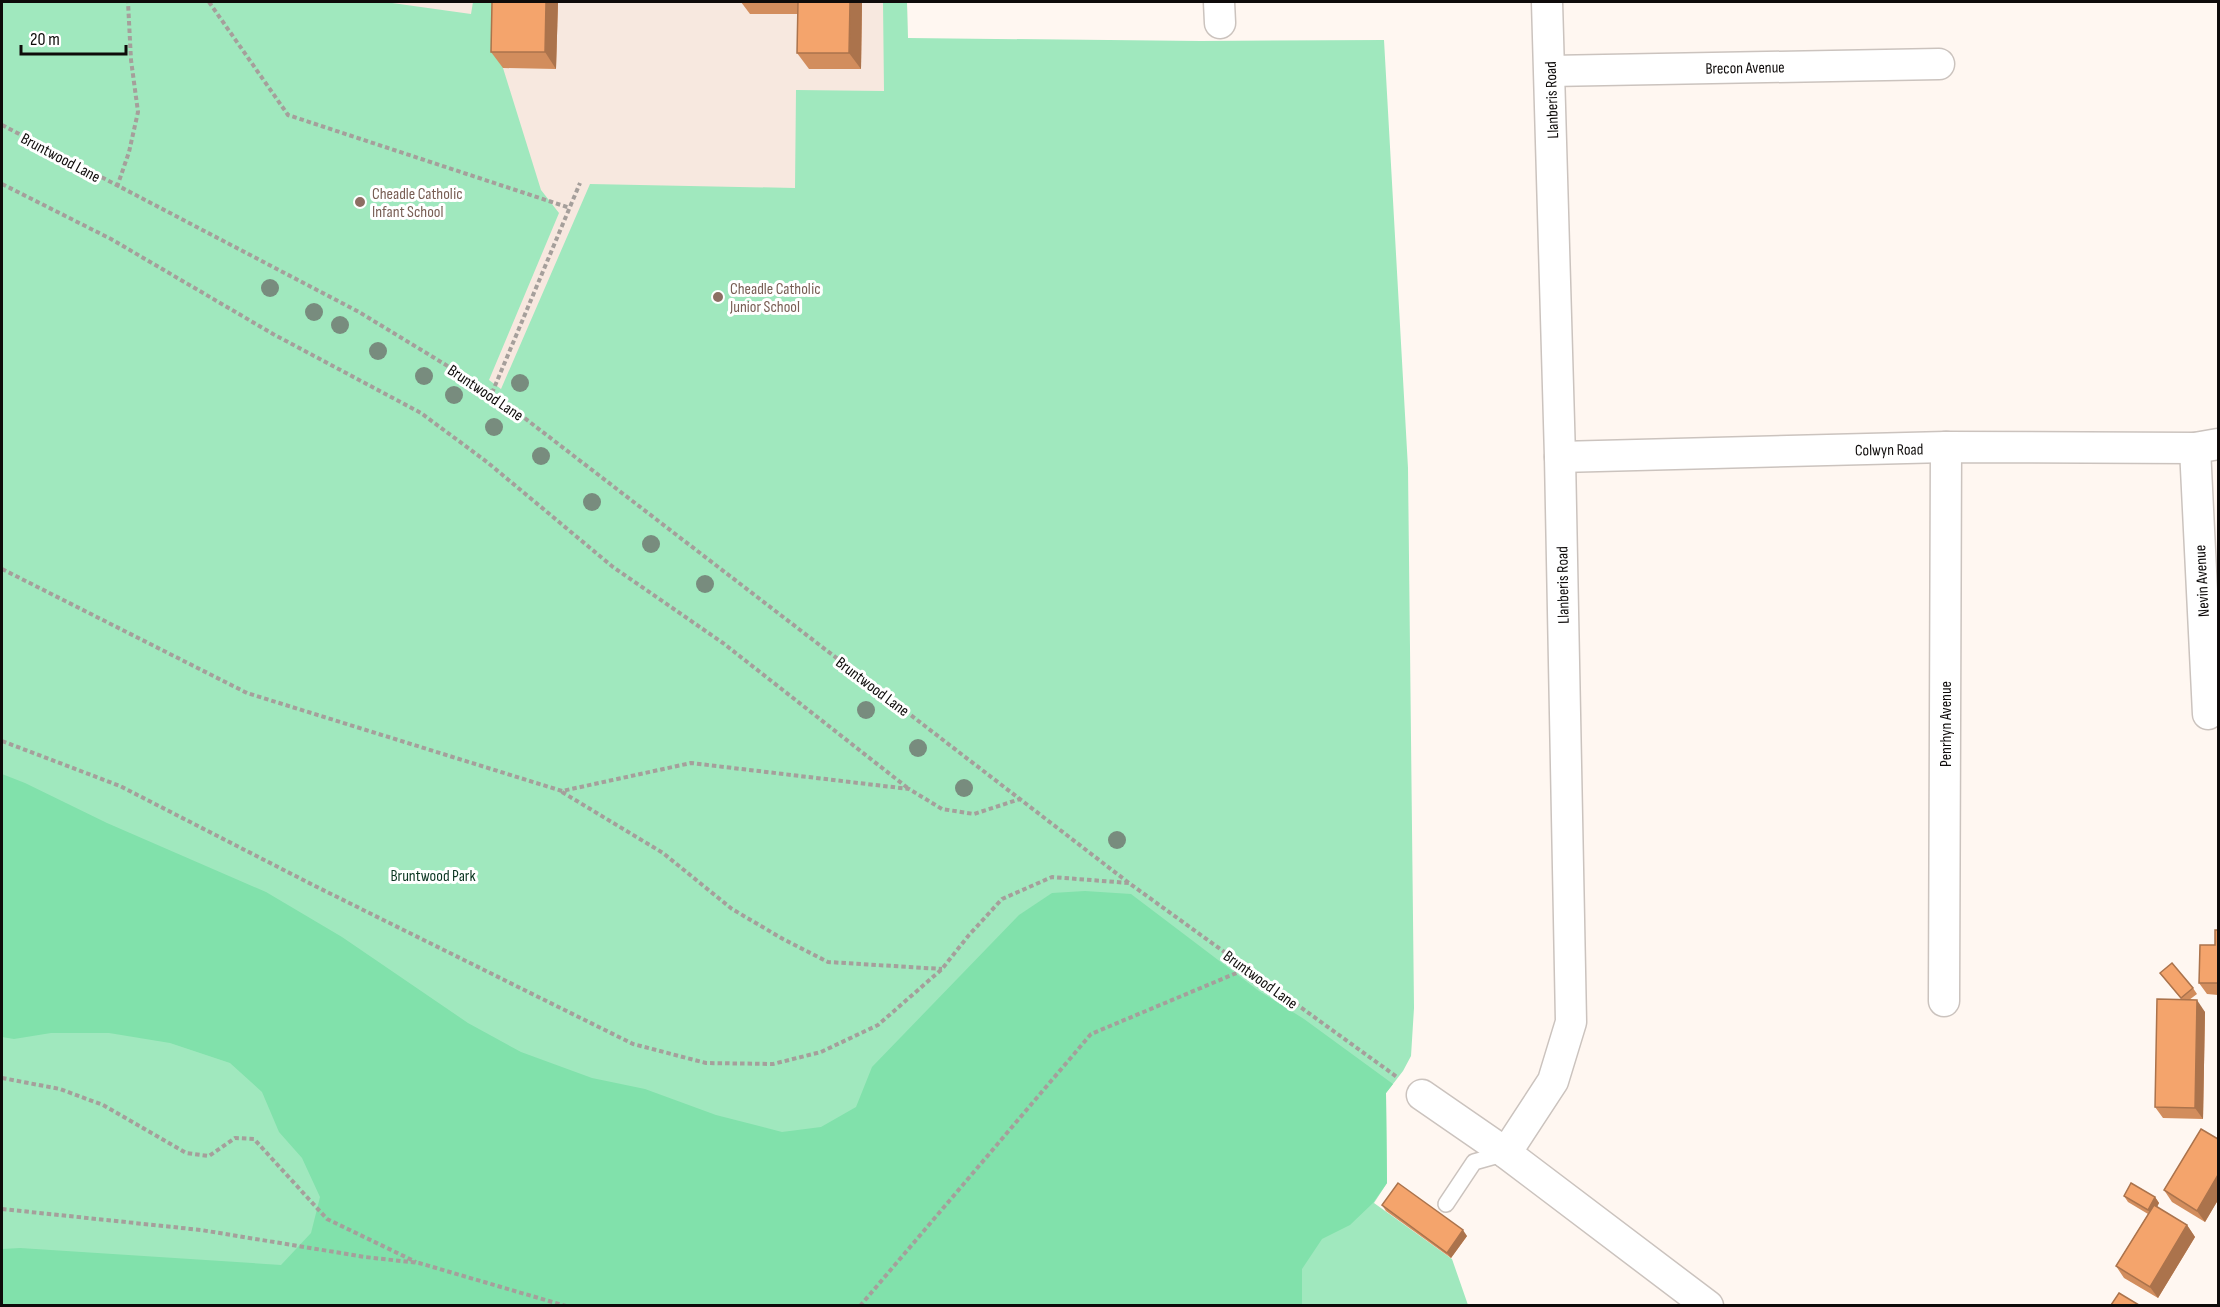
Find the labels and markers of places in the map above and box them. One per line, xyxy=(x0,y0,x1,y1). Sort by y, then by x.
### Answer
place label: Cheadle Catholic Infant School xyxy=(372,185,463,222)
marker: Cheadle Catholic Infant School xyxy=(353,195,367,209)
place label: Cheadle Catholic Junior School xyxy=(729,280,821,317)
marker: Cheadle Catholic Junior School xyxy=(711,290,725,304)

